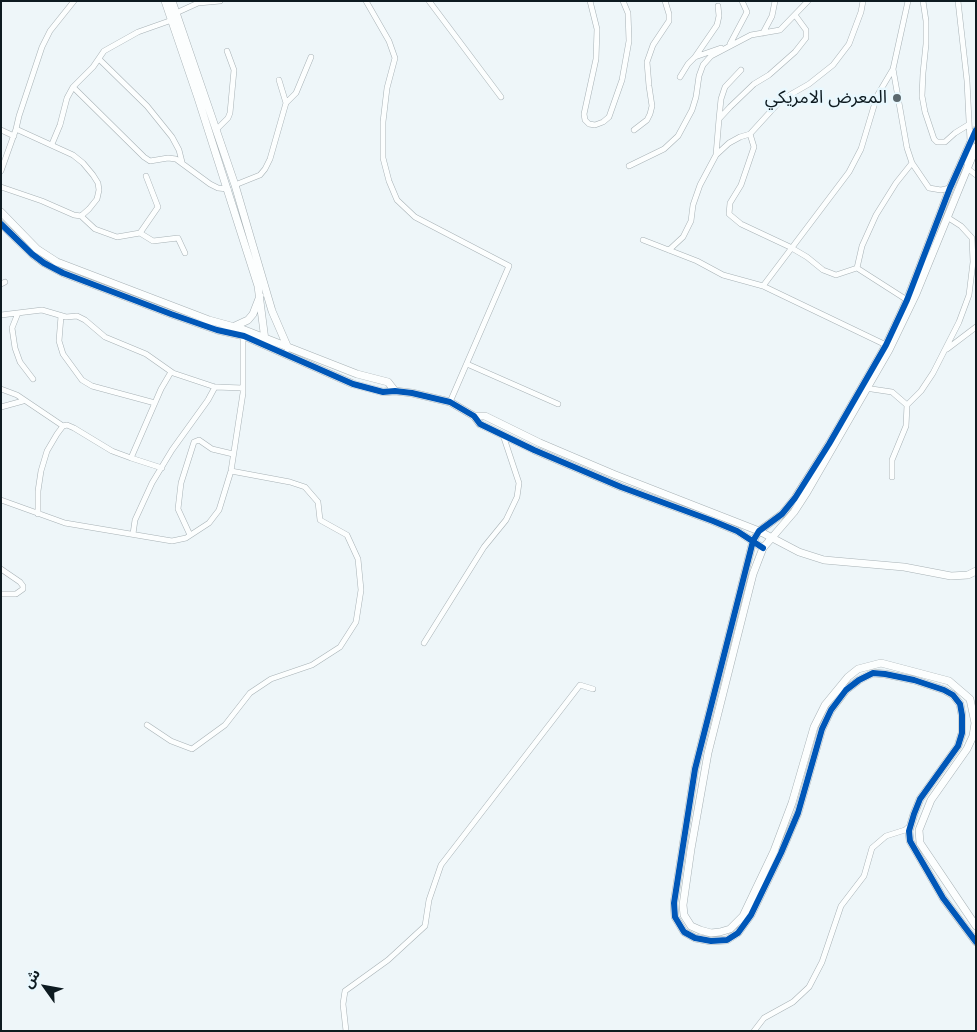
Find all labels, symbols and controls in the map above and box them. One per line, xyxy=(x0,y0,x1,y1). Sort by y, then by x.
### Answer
place label: المعرض الامريكي xyxy=(765,87,887,109)
marker: المعرض الامريكي xyxy=(891,92,903,104)
north arrow xyxy=(20,962,70,1012)
text: ش xyxy=(20,966,44,991)

